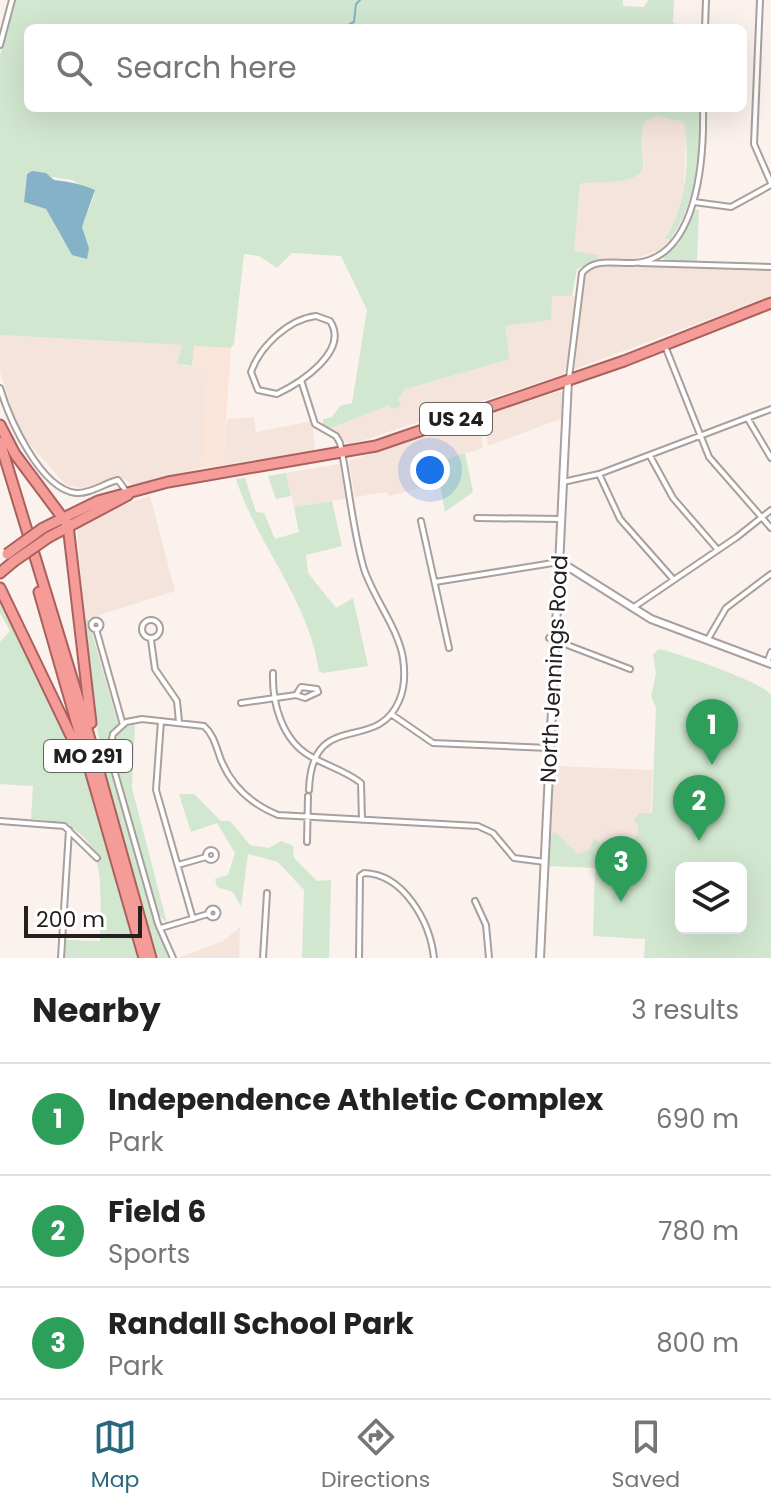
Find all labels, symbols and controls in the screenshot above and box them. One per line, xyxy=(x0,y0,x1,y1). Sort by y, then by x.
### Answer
search box xyxy=(24,24,747,112)
icon: search xyxy=(52,46,96,90)
text: Search here xyxy=(116,46,297,89)
road number: US 24 xyxy=(420,403,492,435)
your location xyxy=(410,450,450,490)
street label: North Jennings Road xyxy=(533,554,575,784)
pin: 1 xyxy=(686,699,738,765)
road number: MO 291 xyxy=(44,740,132,772)
pin: 2 xyxy=(673,775,725,841)
pin: 3 xyxy=(595,836,647,902)
map controls xyxy=(675,862,747,934)
button: layers xyxy=(675,862,747,934)
scale bar xyxy=(24,902,142,938)
text: 200 m xyxy=(36,904,105,935)
text: Nearby xyxy=(32,986,161,1034)
text: 3 results xyxy=(631,992,739,1028)
text: Independence Athletic Complex xyxy=(108,1078,604,1121)
text: 1 xyxy=(53,1101,63,1137)
text: 690 m xyxy=(656,1101,739,1137)
text: Park xyxy=(108,1124,164,1160)
text: Field 6 xyxy=(108,1190,206,1233)
text: 2 xyxy=(51,1213,65,1249)
text: 780 m xyxy=(658,1213,739,1249)
text: Sports xyxy=(108,1236,190,1272)
text: Randall School Park xyxy=(108,1302,414,1345)
text: 3 xyxy=(50,1325,66,1361)
text: 800 m xyxy=(656,1325,739,1361)
text: Park xyxy=(108,1348,164,1384)
tab: Map xyxy=(91,1415,139,1496)
tab: Directions xyxy=(321,1415,430,1496)
tab: Saved xyxy=(612,1415,680,1496)

